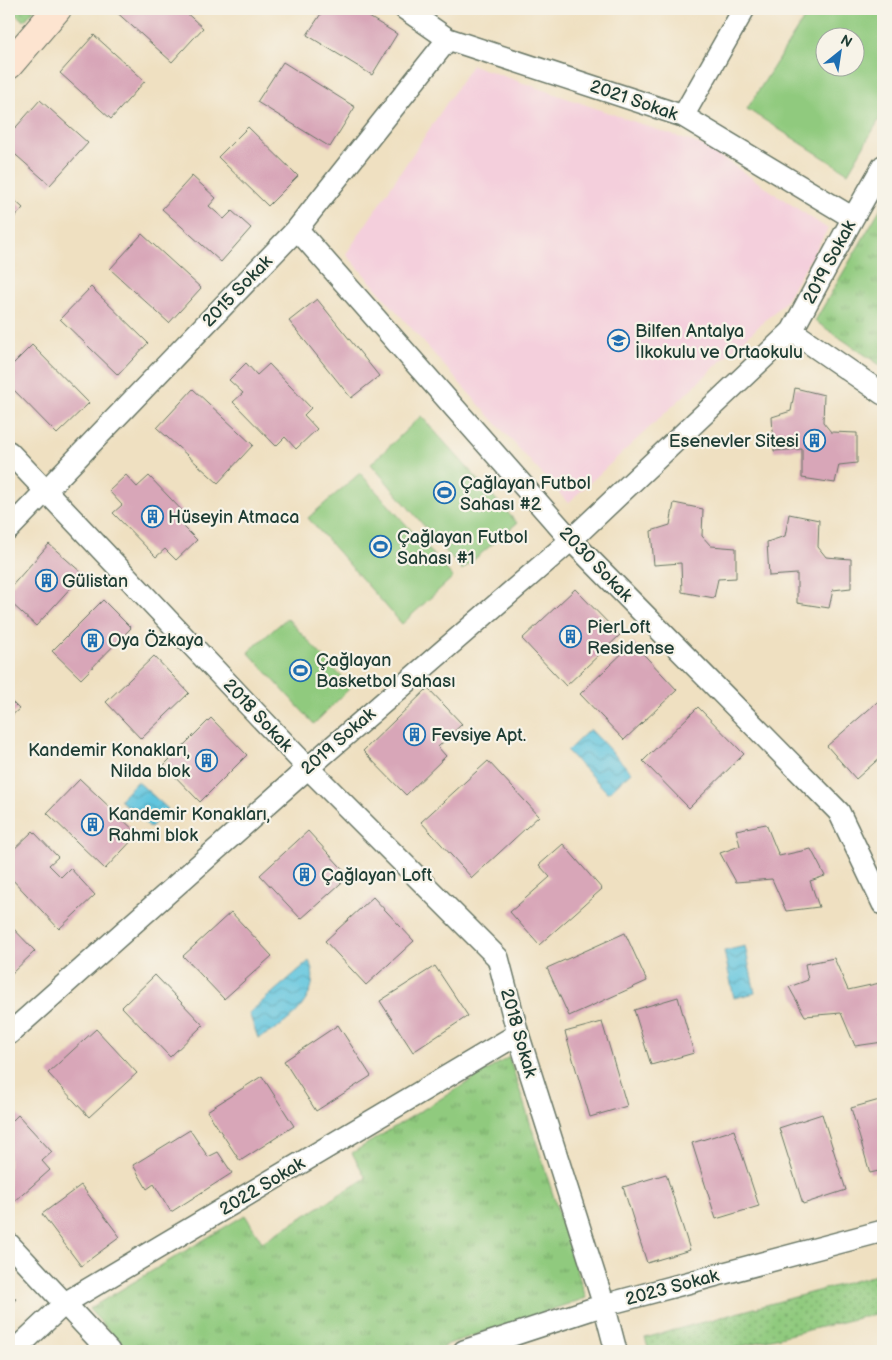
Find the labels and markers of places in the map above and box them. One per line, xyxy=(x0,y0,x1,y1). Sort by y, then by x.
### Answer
place label: Bilfen Antalya İlkokulu ve Ortaokulu xyxy=(635,321,803,363)
school or university icon: Bilfen Antalya İlkokulu ve Ortaokulu xyxy=(607,329,631,353)
building icon: Esenevler Sitesi xyxy=(803,429,827,453)
place label: Esenevler Sitesi xyxy=(669,431,799,452)
place label: Çağlayan Futbol Sahası #2 xyxy=(460,473,591,515)
sports icon: Çağlayan Futbol Sahası #2 xyxy=(432,481,456,505)
building icon: Hüseyin Atmaca xyxy=(140,505,164,529)
place label: Hüseyin Atmaca xyxy=(168,507,299,528)
place label: Çağlayan Futbol Sahası #1 xyxy=(397,527,528,569)
sports icon: Çağlayan Futbol Sahası #1 xyxy=(369,535,393,559)
building icon: Gülistan xyxy=(34,569,58,593)
place label: Gülistan xyxy=(62,571,128,592)
place label: PierLoft Residense xyxy=(587,617,675,659)
building icon: PierLoft Residense xyxy=(559,625,583,649)
building icon: Oya Özkaya xyxy=(80,628,104,652)
place label: Oya Özkaya xyxy=(108,629,204,651)
place label: Çağlayan Basketbol Sahası xyxy=(316,650,455,692)
sports icon: Çağlayan Basketbol Sahası xyxy=(288,658,312,682)
building icon: Fevsiye Apt. xyxy=(403,723,427,747)
place label: Fevsiye Apt. xyxy=(431,725,526,746)
place label: Kandemir Konakları, Nilda blok xyxy=(28,740,190,782)
building icon: Kandemir Konakları, Nilda blok xyxy=(194,748,218,772)
place label: Kandemir Konakları, Rahmi blok xyxy=(108,804,270,846)
building icon: Kandemir Konakları, Rahmi blok xyxy=(80,812,104,836)
building icon: Çağlayan Loft xyxy=(293,863,317,887)
place label: Çağlayan Loft xyxy=(321,865,433,886)

